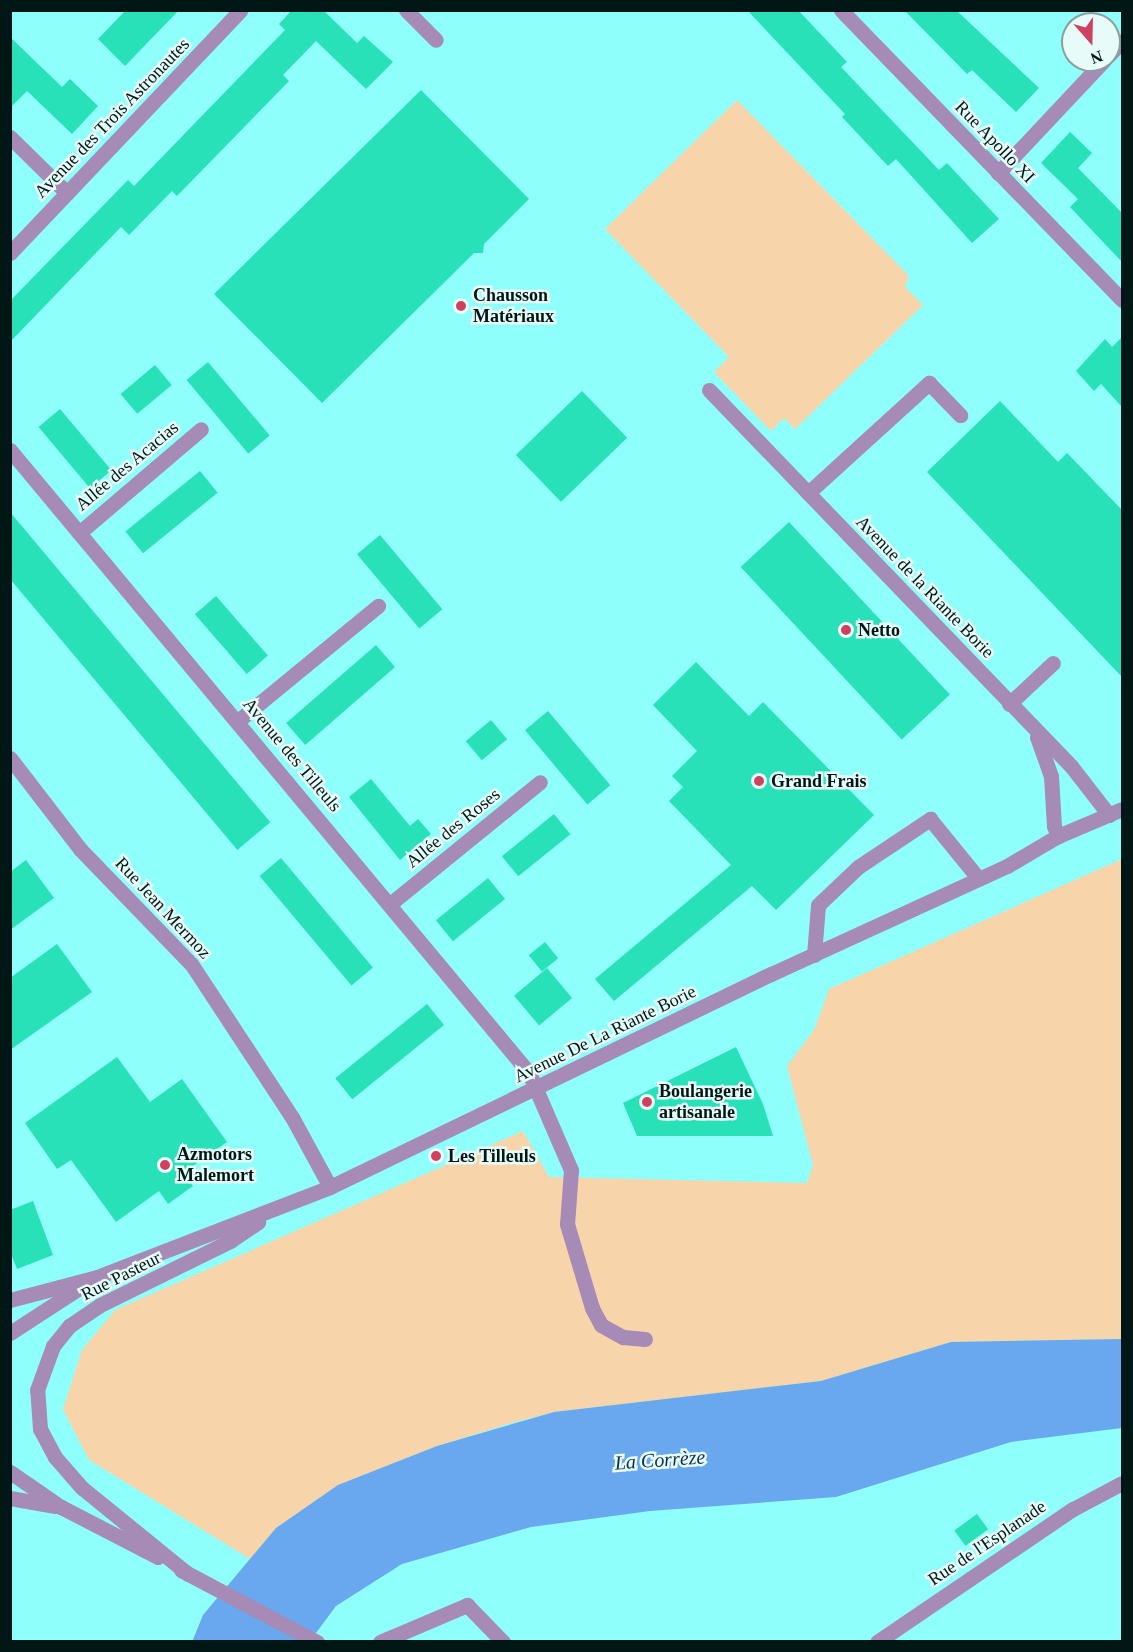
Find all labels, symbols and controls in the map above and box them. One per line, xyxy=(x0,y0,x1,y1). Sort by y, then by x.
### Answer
north arrow xyxy=(1061,12,1121,72)
street label: Avenue des Trois Astronautes xyxy=(29,33,195,203)
text: N xyxy=(1088,48,1105,67)
street label: Rue Apollo XI xyxy=(950,96,1040,188)
place label: Chausson Matériaux xyxy=(473,285,554,328)
marker: Chausson Matériaux xyxy=(454,299,468,313)
street label: Allée des Acacias xyxy=(71,416,183,516)
street label: Avenue de la Riante Borie xyxy=(851,511,999,663)
place label: Netto xyxy=(858,619,900,641)
marker: Netto xyxy=(839,623,853,637)
street label: Avenue des Tilleuls xyxy=(238,694,346,816)
place label: Grand Frais xyxy=(771,770,867,792)
marker: Grand Frais xyxy=(752,774,766,788)
street label: Allée des Roses xyxy=(402,783,504,873)
street label: Rue Jean Mermoz xyxy=(110,853,216,963)
street label: Avenue De La Riante Borie xyxy=(511,981,699,1087)
place label: Boulangerie artisanale xyxy=(659,1081,752,1124)
marker: Boulangerie artisanale xyxy=(640,1095,654,1109)
place label: Azmotors Malemort xyxy=(177,1144,254,1186)
place label: Les Tilleuls xyxy=(448,1145,536,1167)
marker: Les Tilleuls xyxy=(429,1149,443,1163)
marker: Azmotors Malemort xyxy=(158,1158,172,1172)
street label: Rue Pasteur xyxy=(78,1247,164,1305)
water label: La Corrèze xyxy=(614,1445,706,1475)
street label: Rue de l'Esplanade xyxy=(924,1496,1050,1590)

